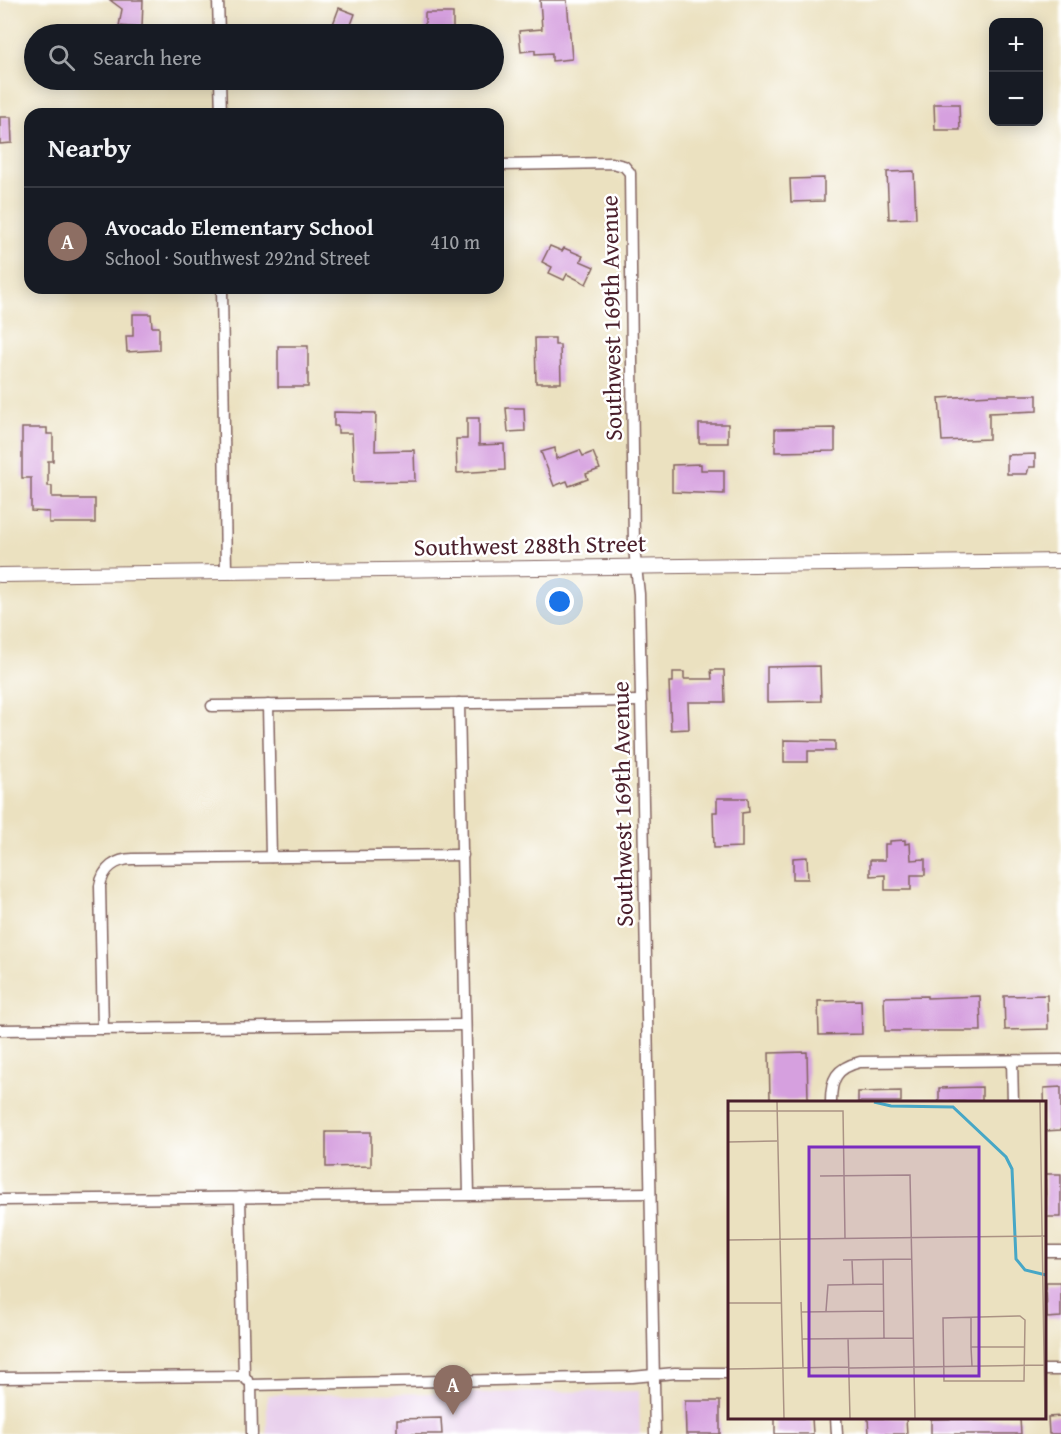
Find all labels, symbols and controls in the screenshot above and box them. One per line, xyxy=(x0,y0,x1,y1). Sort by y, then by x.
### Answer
map controls xyxy=(989,18,1043,126)
button: + xyxy=(989,18,1043,72)
search box xyxy=(24,24,504,90)
icon: search xyxy=(45,41,78,74)
text: Search here xyxy=(93,41,202,73)
button: − xyxy=(989,72,1043,126)
text: Nearby xyxy=(48,128,131,167)
street label: Southwest 169th Avenue xyxy=(591,195,631,441)
text: Avocado Elementary School xyxy=(105,211,374,243)
text: A xyxy=(61,227,74,256)
text: 410 m xyxy=(430,227,480,256)
text: School · Southwest 292nd Street xyxy=(105,243,370,272)
street label: Southwest 288th Street xyxy=(413,525,647,565)
your location xyxy=(545,587,574,616)
street label: Southwest 169th Avenue xyxy=(602,681,642,927)
inset map xyxy=(728,1101,1046,1419)
pin: A xyxy=(434,1366,472,1415)

